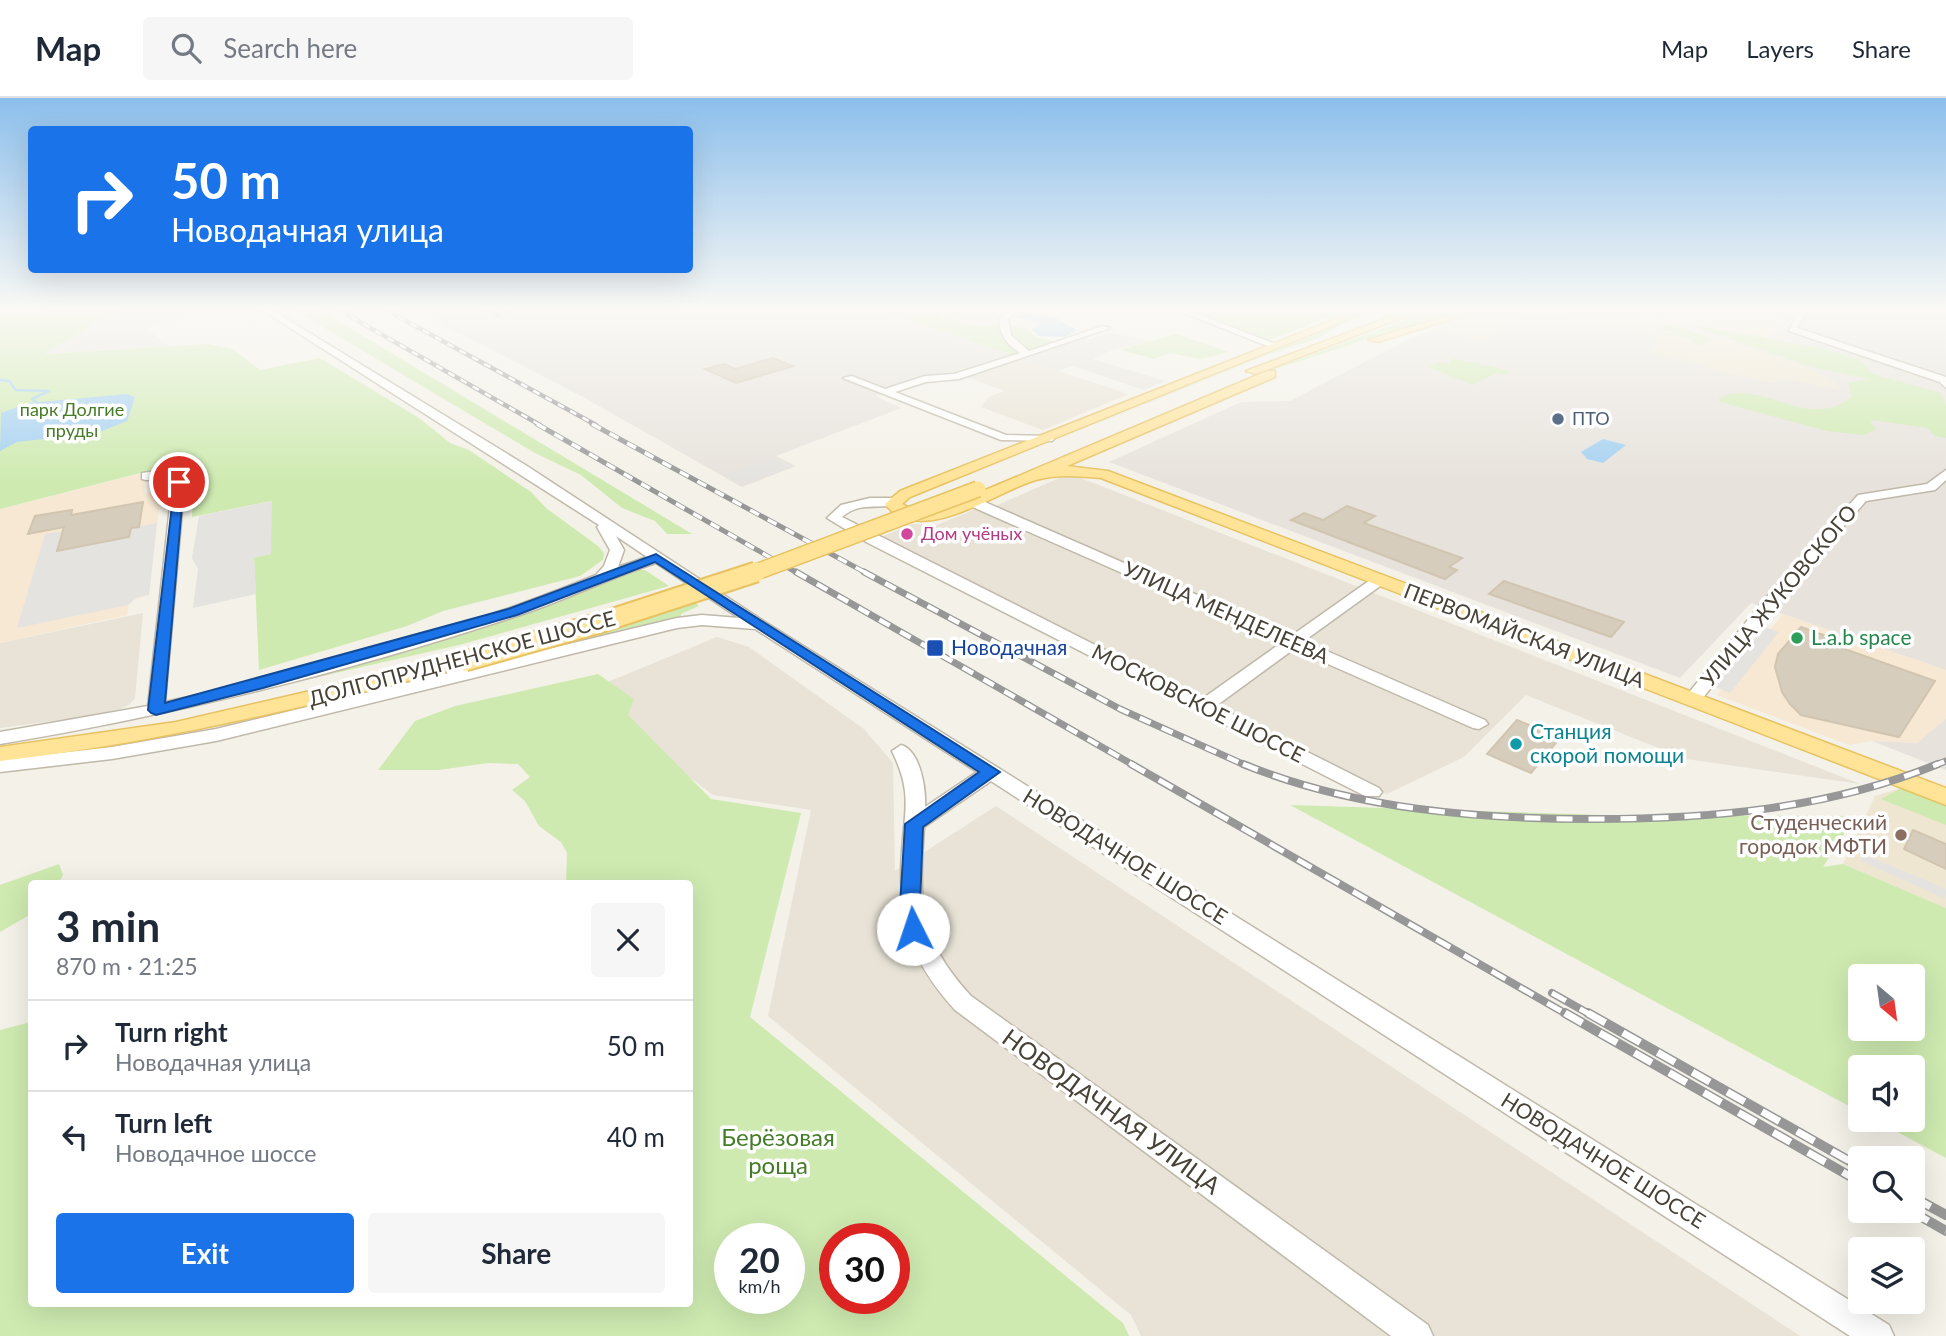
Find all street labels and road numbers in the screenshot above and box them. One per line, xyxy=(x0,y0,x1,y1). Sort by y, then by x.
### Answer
street label: УЛИЦА ЖУКОВСКОГО xyxy=(1695,499,1861,691)
street label: УЛИЦА МЕНДЕЛЕЕВА xyxy=(1120,555,1334,669)
street label: ПЕРВОМАЙСКАЯ УЛИЦА xyxy=(1401,577,1649,692)
street label: ДОЛГОПРУДНЕНСКОЕ ШОССЕ xyxy=(305,605,618,711)
street label: МОСКОВСКОЕ ШОССЕ xyxy=(1088,638,1309,767)
street label: НОВОДАЧНОЕ ШОССЕ xyxy=(1019,783,1232,929)
street label: НОВОДАЧНАЯ УЛИЦА xyxy=(997,1022,1227,1200)
street label: НОВОДАЧНОЕ ШОССЕ xyxy=(1497,1087,1710,1233)

